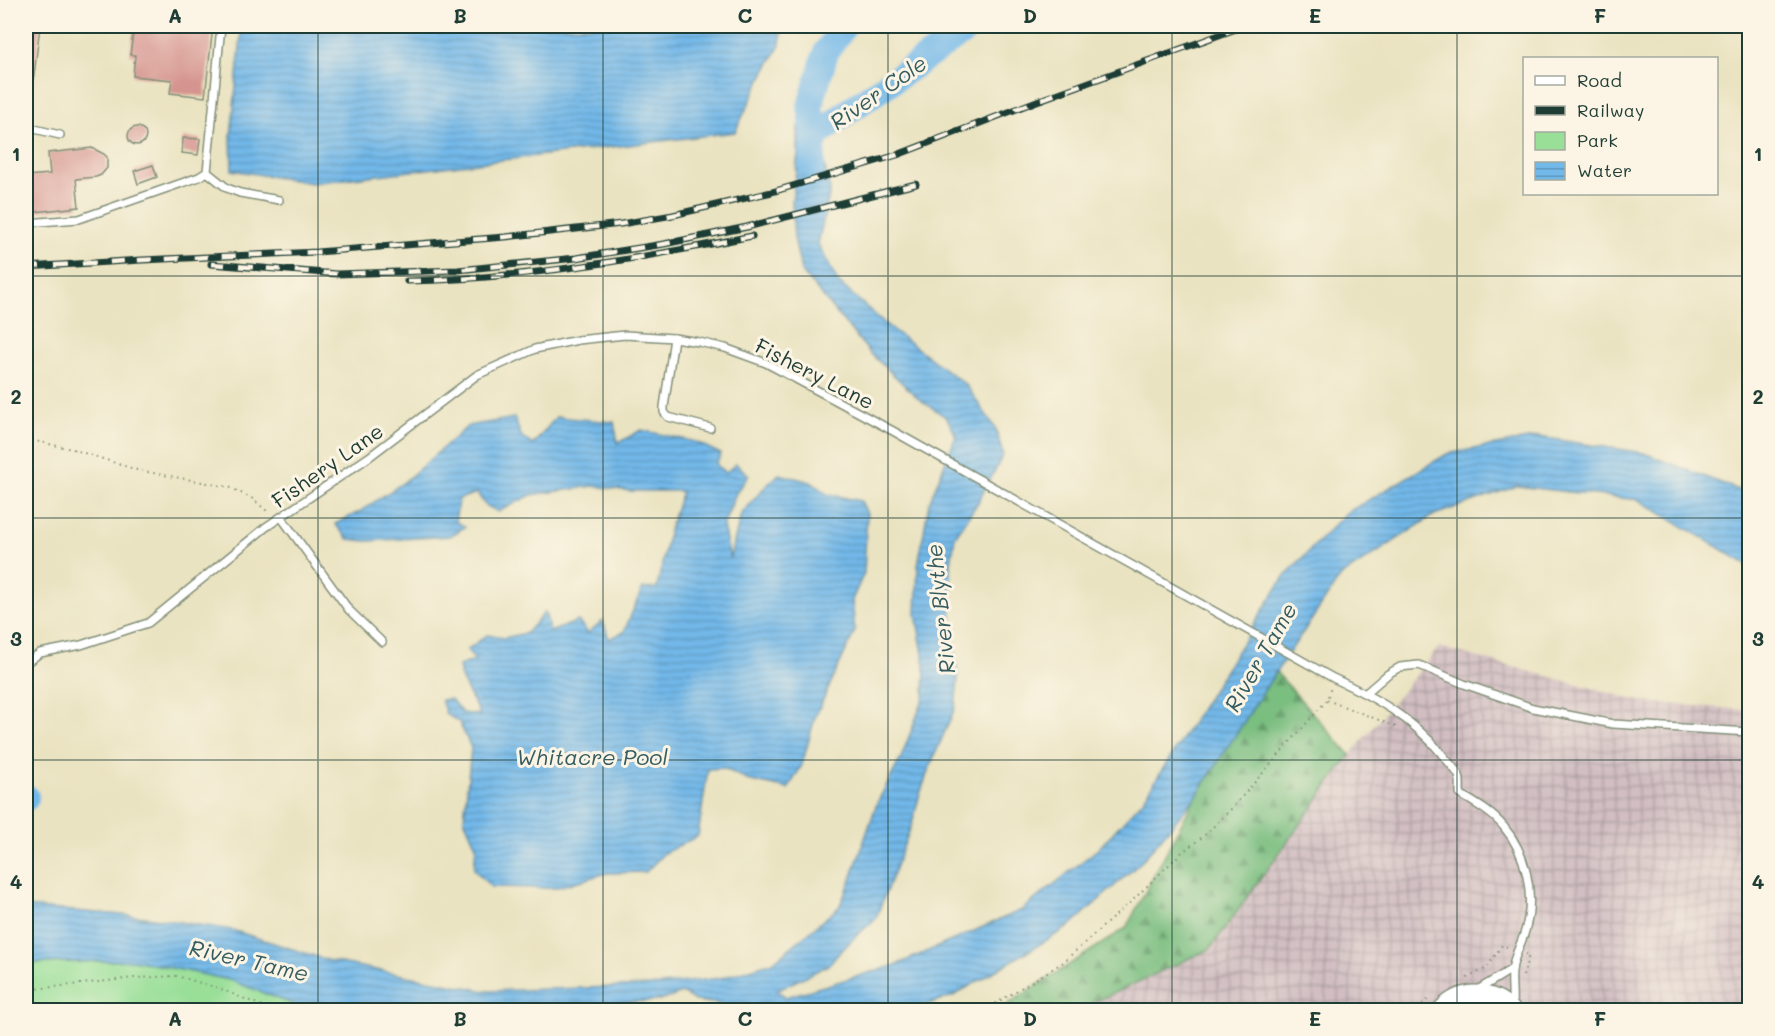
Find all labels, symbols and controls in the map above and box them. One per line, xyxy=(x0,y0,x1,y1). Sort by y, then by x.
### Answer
text: A xyxy=(168,2,182,28)
text: B xyxy=(453,2,467,28)
text: C xyxy=(738,2,753,28)
text: D xyxy=(1023,2,1037,28)
text: E xyxy=(1309,2,1321,28)
text: F xyxy=(1594,2,1607,28)
water label: River Cole xyxy=(824,48,932,136)
legend xyxy=(1523,57,1718,195)
text: Road xyxy=(1577,68,1622,92)
text: Railway xyxy=(1577,98,1644,122)
text: Park xyxy=(1577,128,1618,152)
text: 1 xyxy=(12,140,20,166)
text: 1 xyxy=(1754,140,1762,166)
text: Water xyxy=(1577,158,1632,182)
street label: Fishery Lane xyxy=(751,331,879,415)
text: 2 xyxy=(10,383,22,409)
text: 2 xyxy=(1752,383,1764,409)
street label: Fishery Lane xyxy=(266,417,388,513)
water label: River Blythe xyxy=(919,543,961,675)
water label: River Tame xyxy=(1217,597,1303,717)
text: 3 xyxy=(10,625,22,651)
text: 3 xyxy=(1752,625,1764,651)
water label: Whitacre Pool xyxy=(516,742,668,771)
text: 4 xyxy=(10,868,23,894)
text: 4 xyxy=(1752,868,1765,894)
water label: River Tame xyxy=(187,932,311,988)
text: A xyxy=(168,1005,182,1031)
text: B xyxy=(453,1005,467,1031)
text: C xyxy=(738,1005,753,1031)
text: D xyxy=(1023,1005,1037,1031)
text: E xyxy=(1309,1005,1321,1031)
text: F xyxy=(1594,1005,1607,1031)

